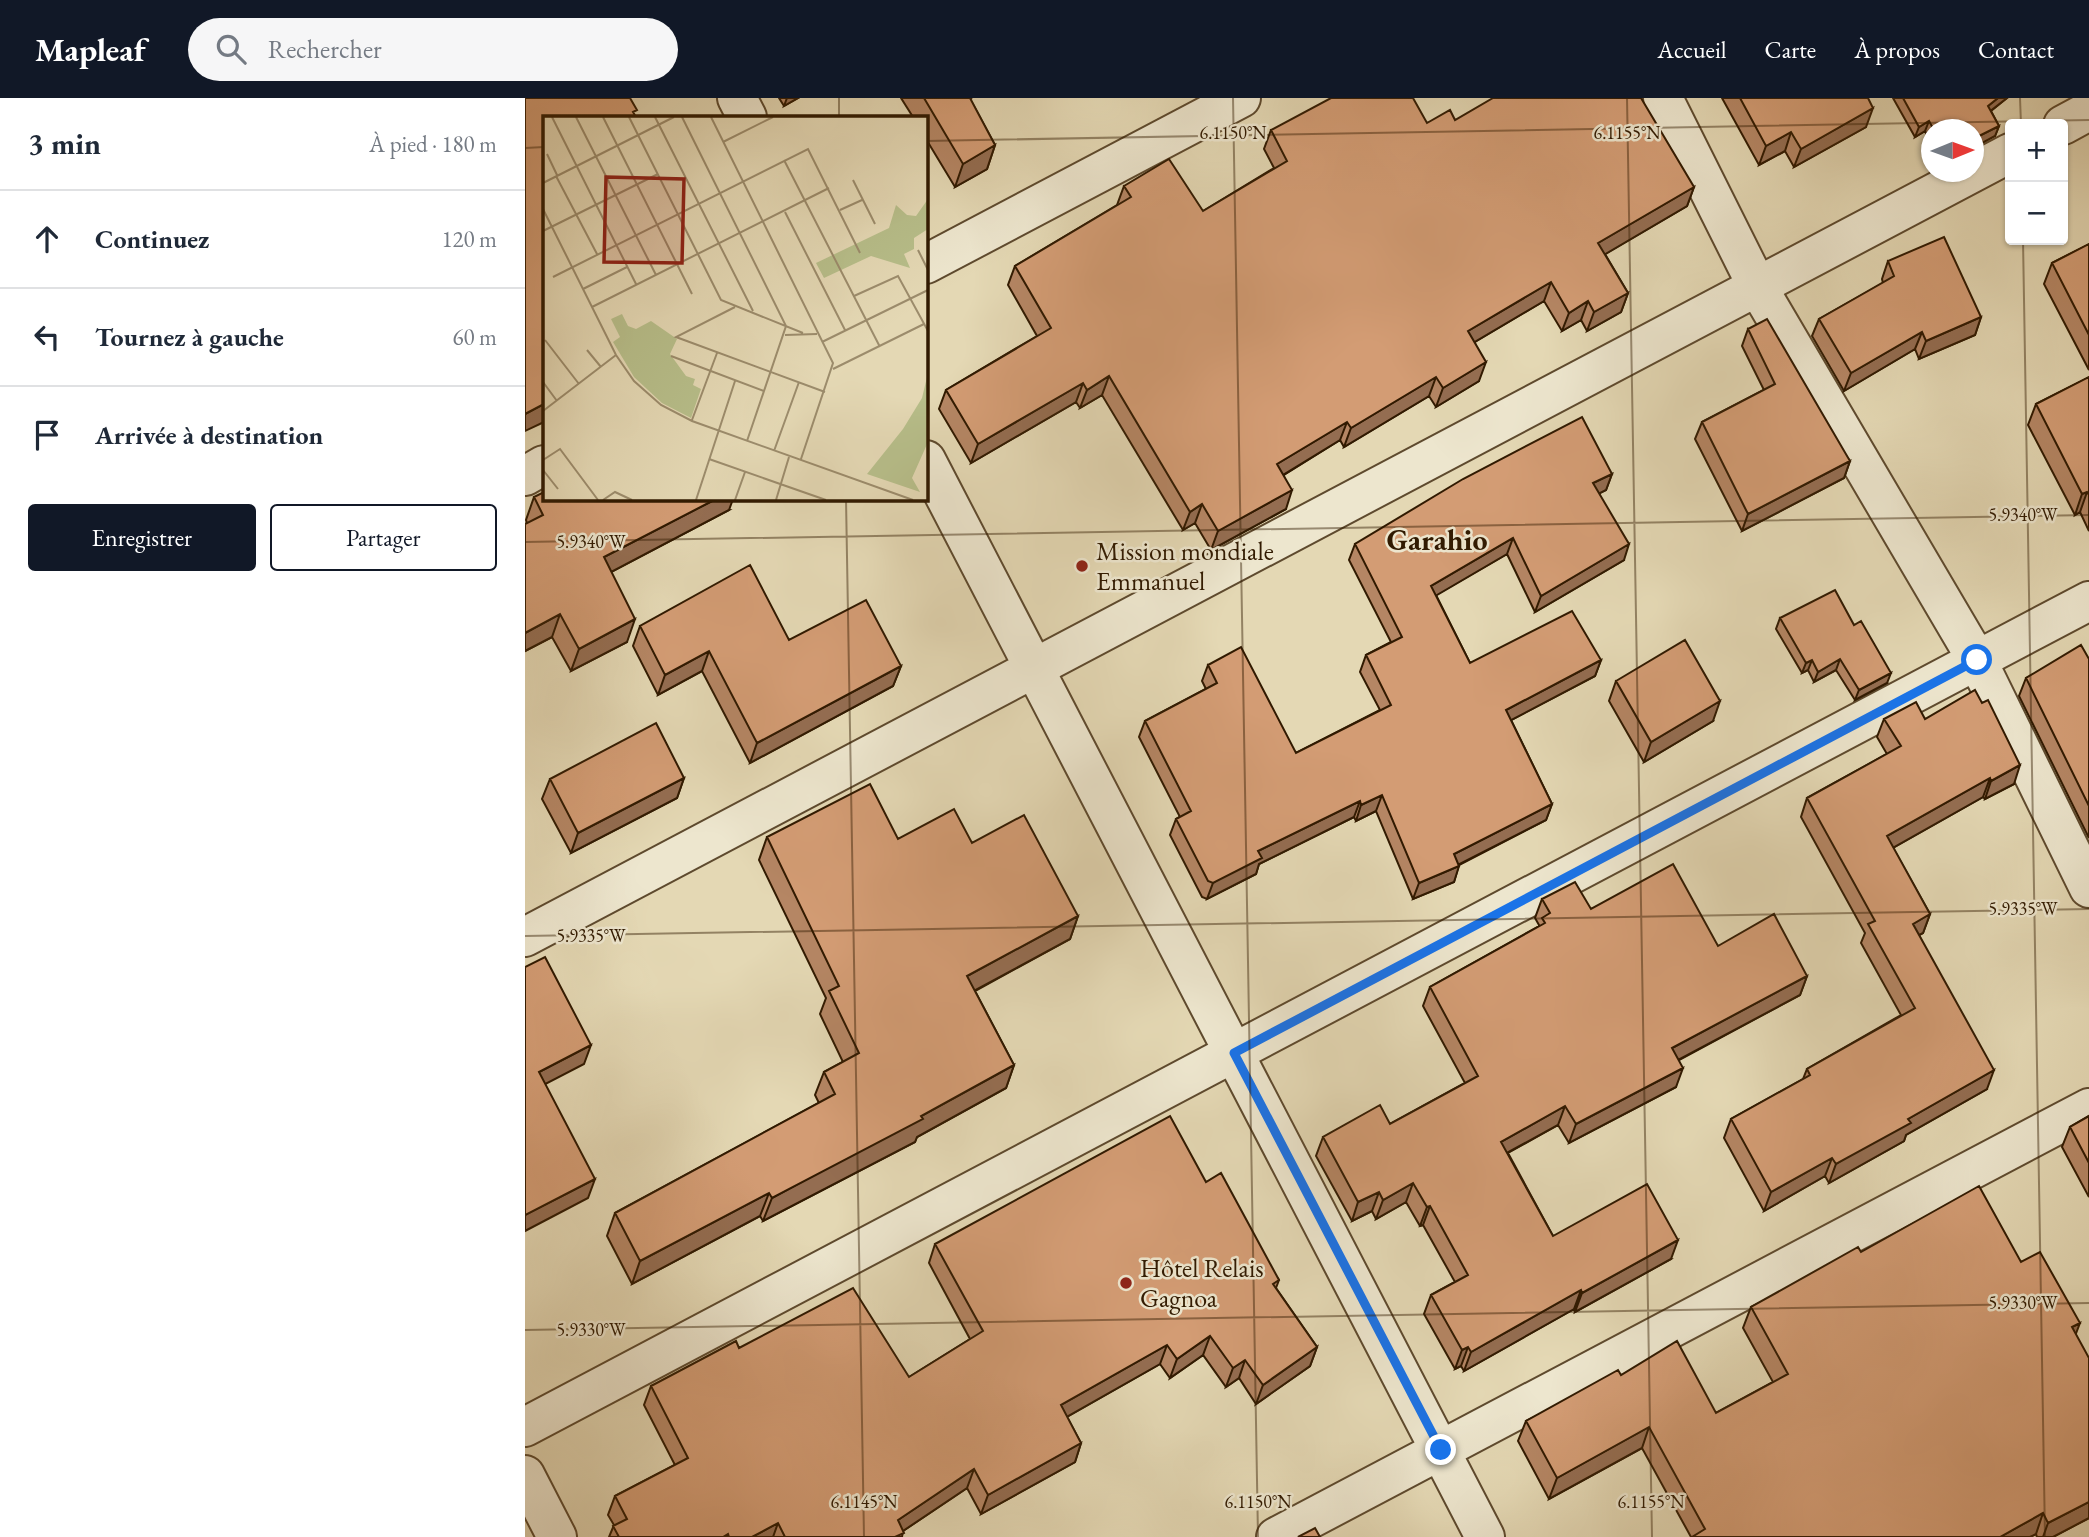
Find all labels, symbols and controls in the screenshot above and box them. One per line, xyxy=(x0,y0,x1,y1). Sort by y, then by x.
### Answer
search box xyxy=(188,18,678,81)
text: Mapleaf xyxy=(35,28,146,71)
icon: search xyxy=(212,30,250,68)
text: Rechercher xyxy=(268,32,382,66)
text: Accueil xyxy=(1657,34,1727,65)
text: Carte xyxy=(1765,34,1816,65)
text: À propos xyxy=(1854,34,1940,65)
text: Contact xyxy=(1978,34,2054,65)
inset map xyxy=(543,116,927,500)
north arrow xyxy=(1921,119,1984,182)
map controls xyxy=(2005,119,2068,245)
button: + xyxy=(2005,119,2068,182)
text: 6.1150°N xyxy=(1200,121,1267,144)
text: 6.1155°N xyxy=(1594,121,1661,144)
text: 3 min xyxy=(28,124,101,163)
text: À pied · 180 m xyxy=(369,129,497,159)
button: − xyxy=(2005,182,2068,245)
icon: ahead xyxy=(28,220,66,258)
text: Continuez xyxy=(95,222,209,256)
text: 120 m xyxy=(441,224,497,254)
icon: left xyxy=(28,318,66,356)
text: Tournez à gauche xyxy=(95,320,284,354)
text: 60 m xyxy=(452,322,497,352)
icon: arrive xyxy=(28,416,66,454)
text: Arrivée à destination xyxy=(95,418,323,452)
text: 5.9340°W xyxy=(1988,503,2058,526)
button: Enregistrer xyxy=(28,504,256,571)
button: Partager xyxy=(270,504,497,571)
district label: Garahio xyxy=(1387,520,1487,559)
text: 5.9340°W xyxy=(556,530,626,553)
place label: Mission mondiale Emmanuel xyxy=(1096,534,1274,598)
marker: Mission mondiale Emmanuel xyxy=(1074,558,1090,574)
route start xyxy=(1961,644,1992,675)
text: 5.9335°W xyxy=(1988,897,2058,920)
text: 5.9335°W xyxy=(556,924,626,947)
place label: Hôtel Relais Gagnoa xyxy=(1140,1251,1264,1315)
marker: Hôtel Relais Gagnoa xyxy=(1118,1275,1134,1291)
text: 5.9330°W xyxy=(1988,1291,2058,1314)
text: 5.9330°W xyxy=(556,1318,626,1341)
route end xyxy=(1425,1434,1456,1465)
text: 6.1145°N xyxy=(831,1490,898,1513)
text: 6.1150°N xyxy=(1225,1490,1292,1513)
text: 6.1155°N xyxy=(1618,1490,1685,1513)

